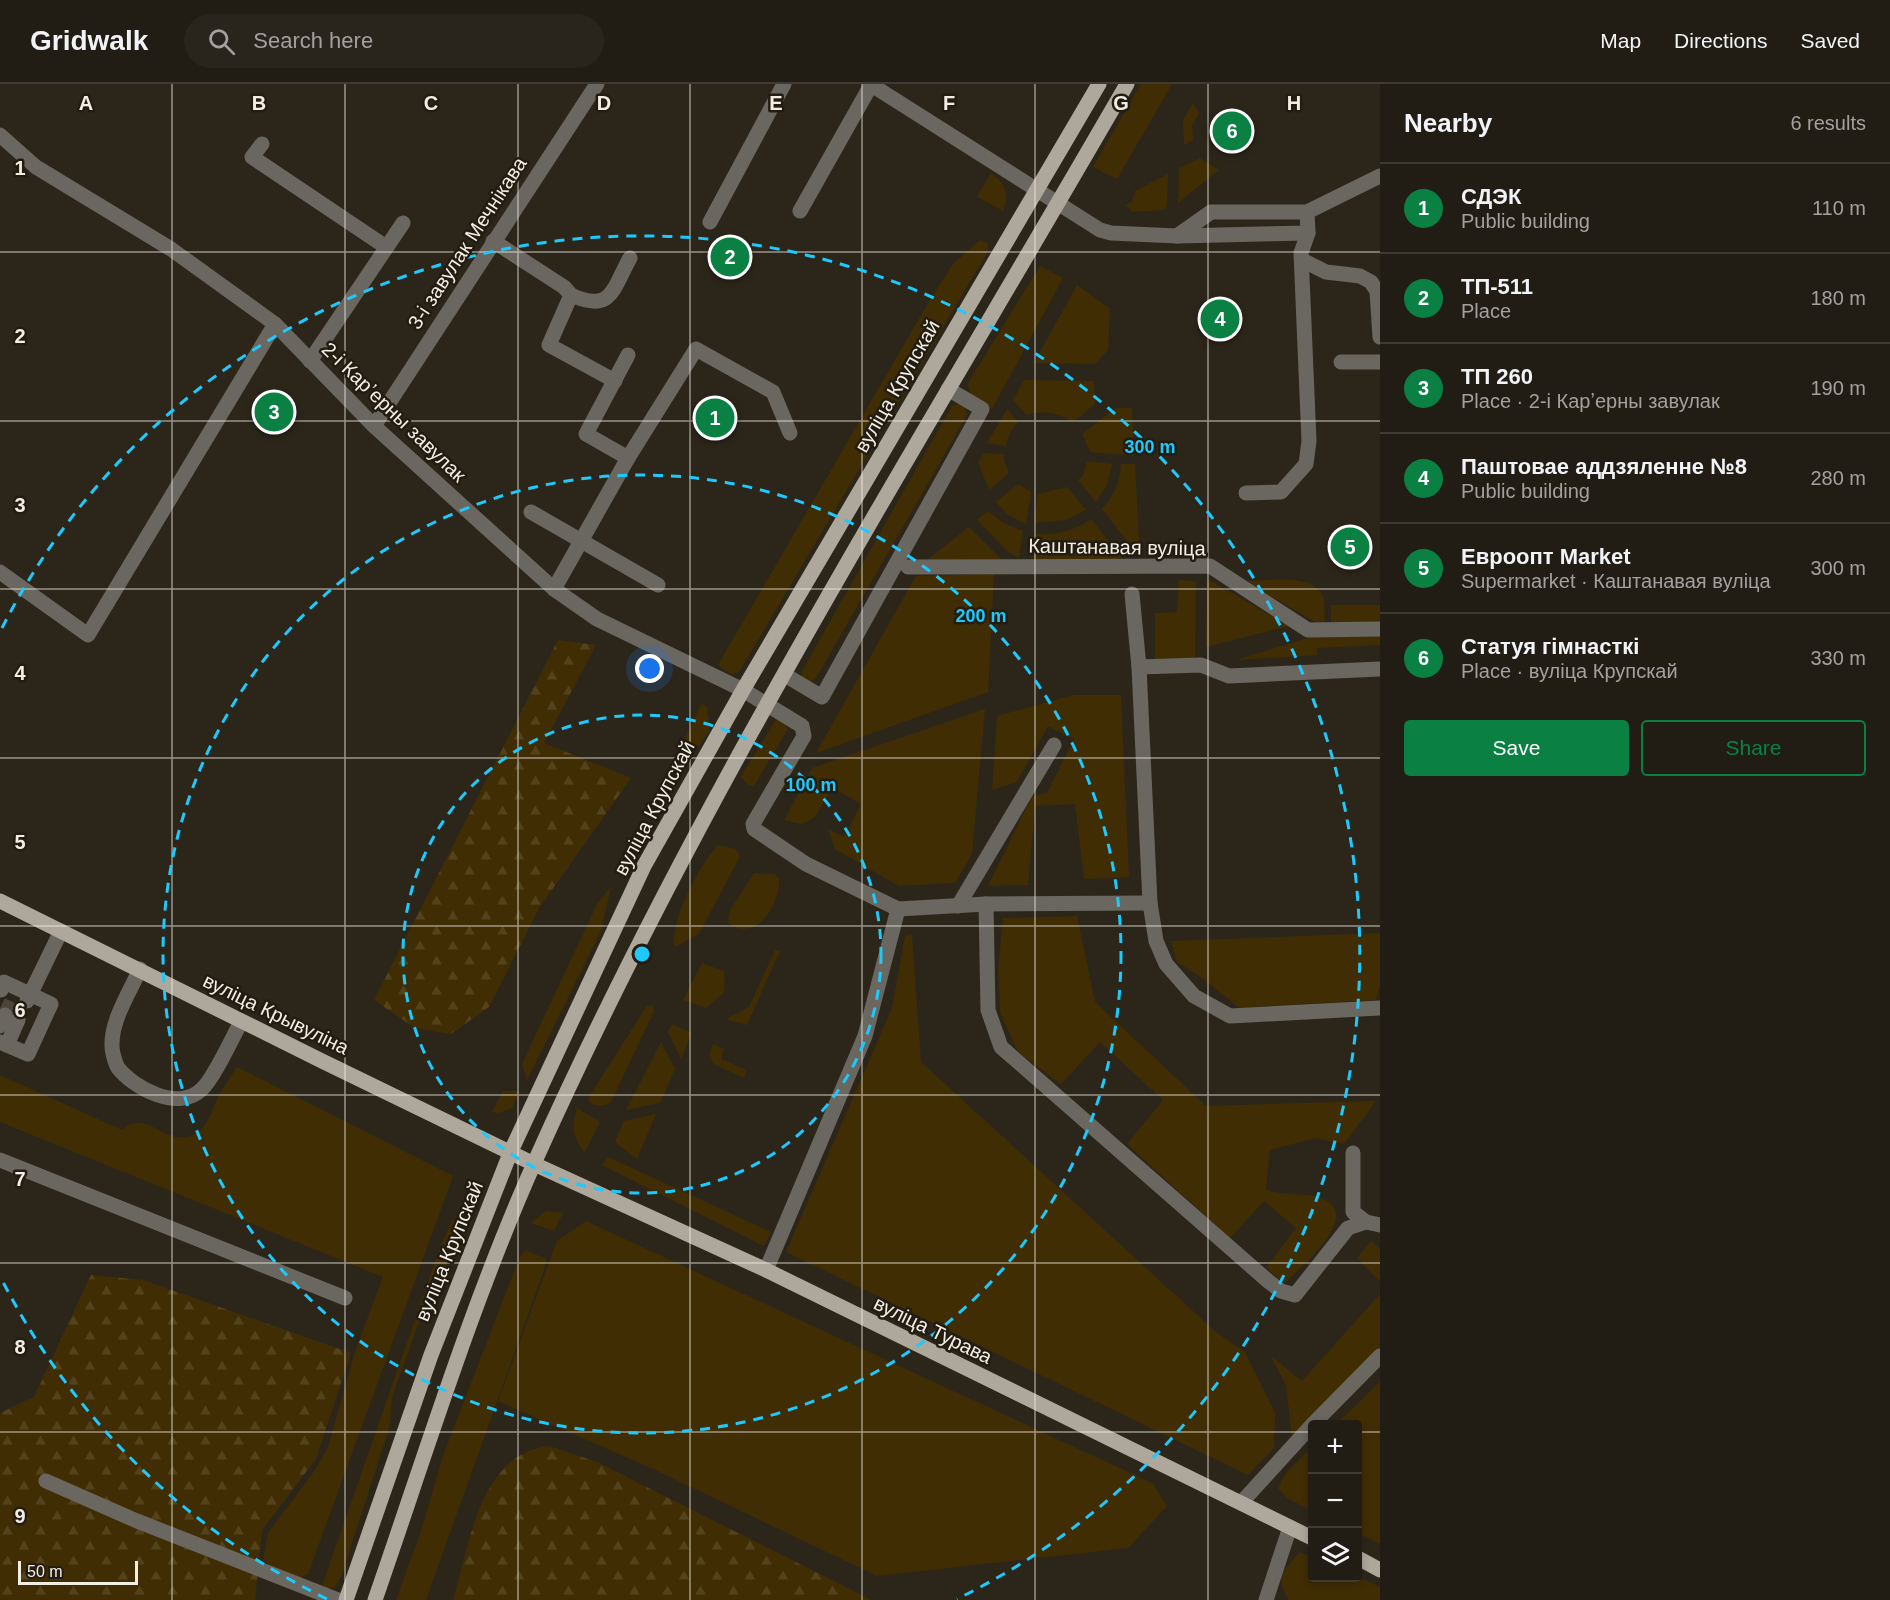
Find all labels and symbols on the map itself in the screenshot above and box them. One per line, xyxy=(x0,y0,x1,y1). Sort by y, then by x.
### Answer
text: A xyxy=(79,92,93,114)
text: B xyxy=(252,92,266,114)
text: C xyxy=(424,92,438,114)
text: D xyxy=(597,92,611,114)
text: E xyxy=(769,92,783,114)
text: F xyxy=(943,92,955,114)
text: G xyxy=(1113,92,1129,114)
text: H xyxy=(1287,92,1301,114)
pin: 6 xyxy=(1212,108,1252,154)
street label: 3-і завулак Мечнікава xyxy=(403,152,531,333)
text: 1 xyxy=(14,157,26,179)
pin: 2 xyxy=(710,234,750,279)
pin: 4 xyxy=(1200,296,1240,342)
street label: вуліца Крупскай xyxy=(850,316,944,456)
text: 2 xyxy=(14,325,26,347)
street label: 2-і Карʼерны завулак xyxy=(318,338,470,486)
pin: 3 xyxy=(254,390,294,434)
pin: 1 xyxy=(696,396,734,440)
text: 300 m xyxy=(1124,437,1176,457)
text: 3 xyxy=(14,494,26,516)
pin: 5 xyxy=(1330,524,1370,570)
street label: Каштанавая вуліца xyxy=(1028,534,1207,560)
text: 200 m xyxy=(955,606,1007,626)
your location xyxy=(635,654,664,683)
text: 4 xyxy=(14,662,26,684)
street label: вуліца Крупскай xyxy=(609,737,699,879)
text: 100 m xyxy=(785,775,837,795)
text: 5 xyxy=(14,831,26,853)
centre of rings xyxy=(632,944,652,964)
street label: вуліца Крывуліна xyxy=(200,969,353,1059)
text: 6 xyxy=(14,999,26,1021)
text: 7 xyxy=(14,1168,26,1190)
street label: вуліца Крупскай xyxy=(411,1178,487,1324)
street label: вуліца Турава xyxy=(870,1292,996,1368)
text: 8 xyxy=(14,1336,26,1358)
text: 9 xyxy=(14,1505,26,1527)
scale bar xyxy=(18,1558,138,1586)

